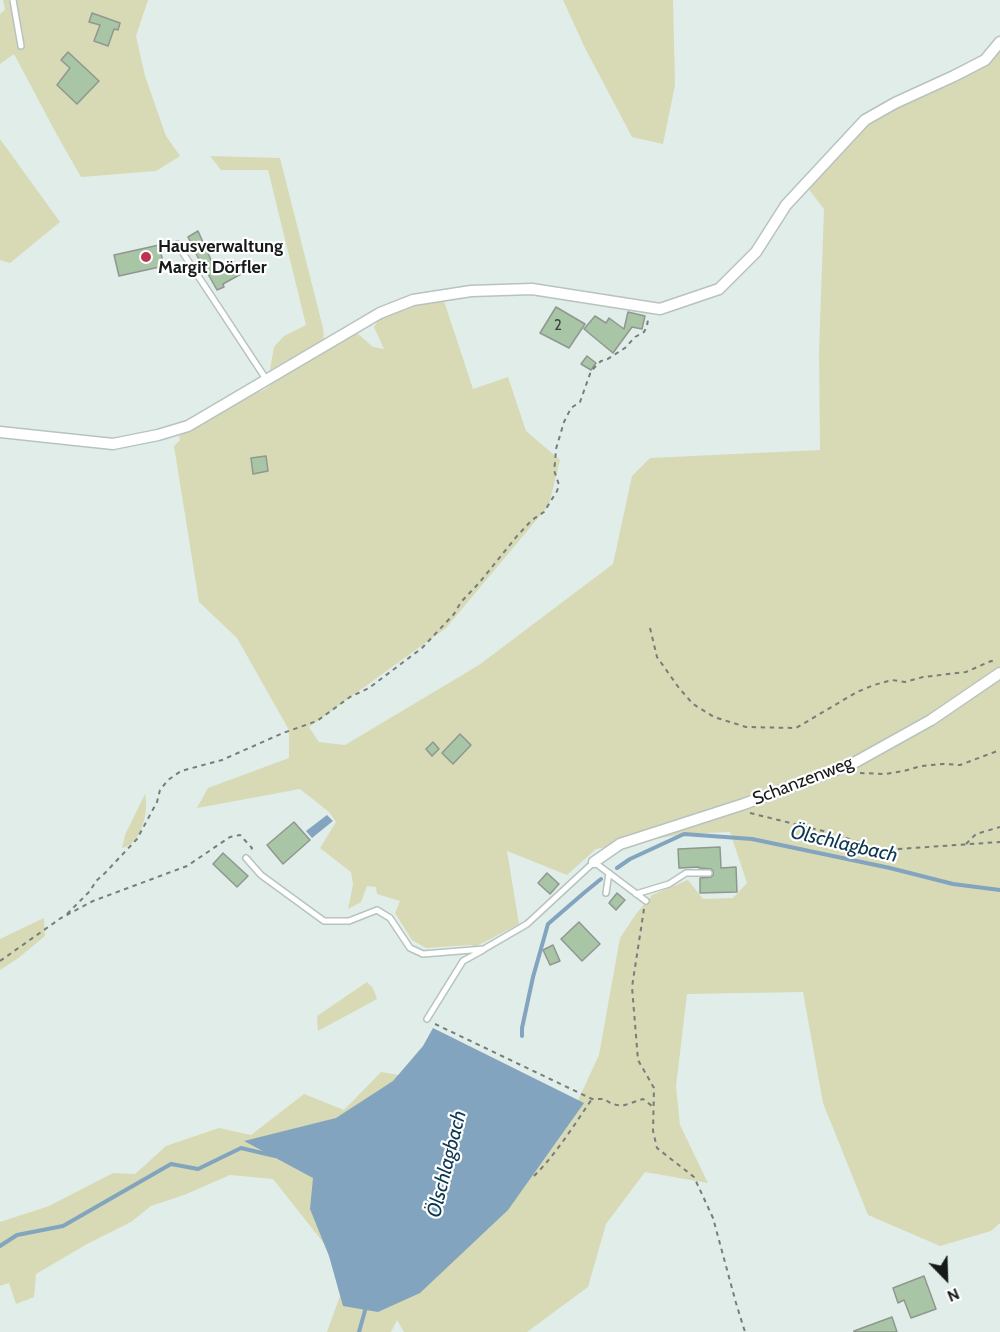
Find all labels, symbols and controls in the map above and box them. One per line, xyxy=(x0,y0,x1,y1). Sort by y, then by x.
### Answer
place label: Hausverwaltung Margit Dörfler xyxy=(158,236,283,278)
marker: Hausverwaltung Margit Dörfler xyxy=(139,250,153,264)
house number: 2 xyxy=(554,317,562,335)
street label: Schanzenweg xyxy=(750,752,856,810)
water label: Ölschlagbach xyxy=(788,820,900,868)
water label: Ölschlagbach xyxy=(422,1108,472,1220)
north arrow xyxy=(916,1248,976,1308)
text: N xyxy=(944,1284,962,1306)

